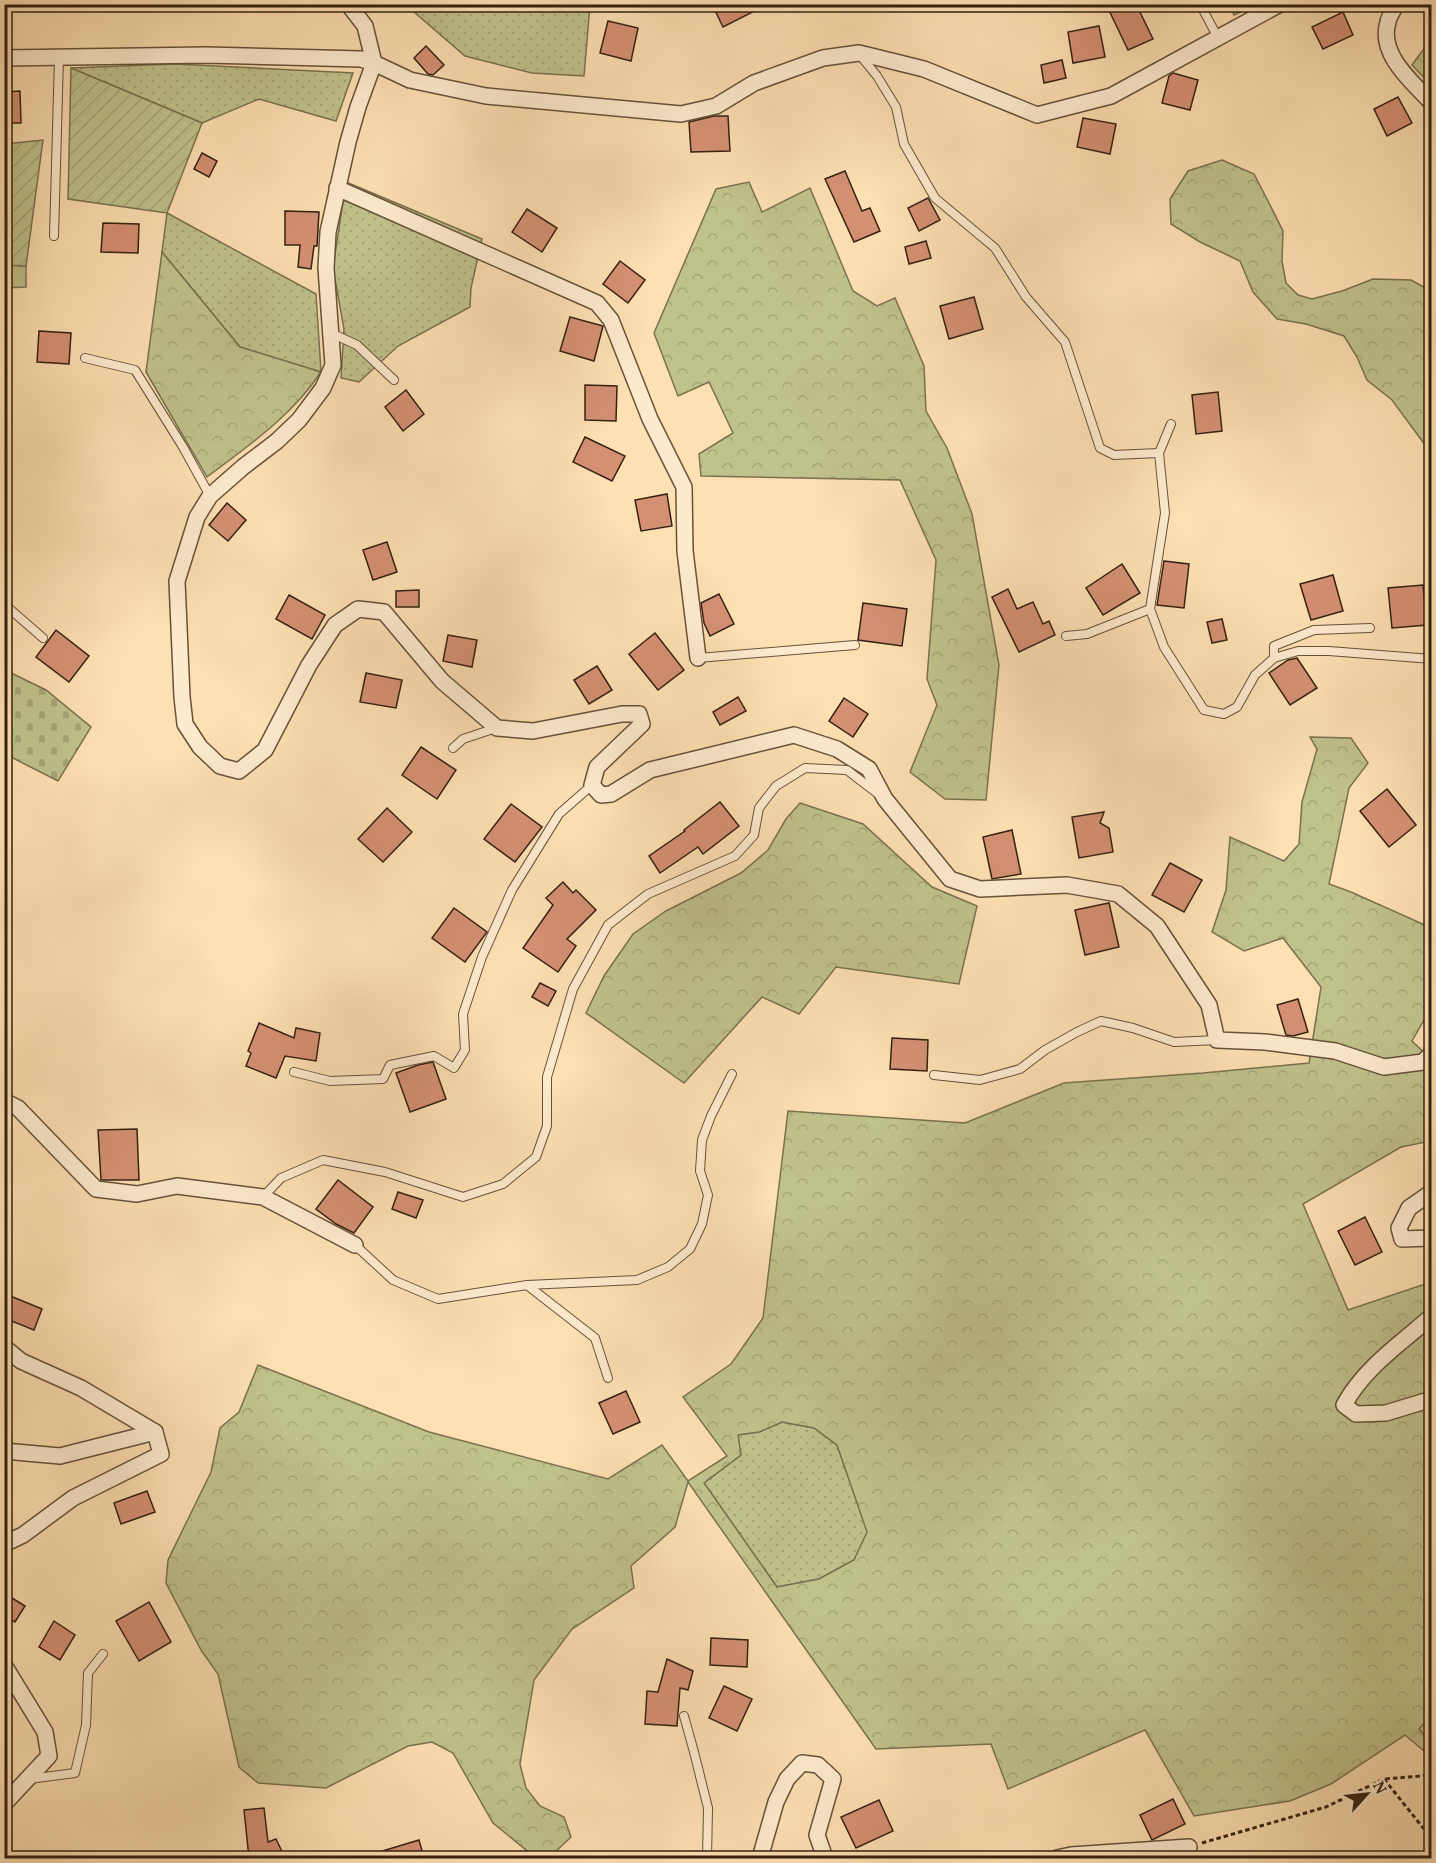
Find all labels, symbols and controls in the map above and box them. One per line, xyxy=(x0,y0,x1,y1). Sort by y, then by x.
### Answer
north arrow xyxy=(1337,1764,1397,1824)
text: N xyxy=(1366,1778,1391,1799)

